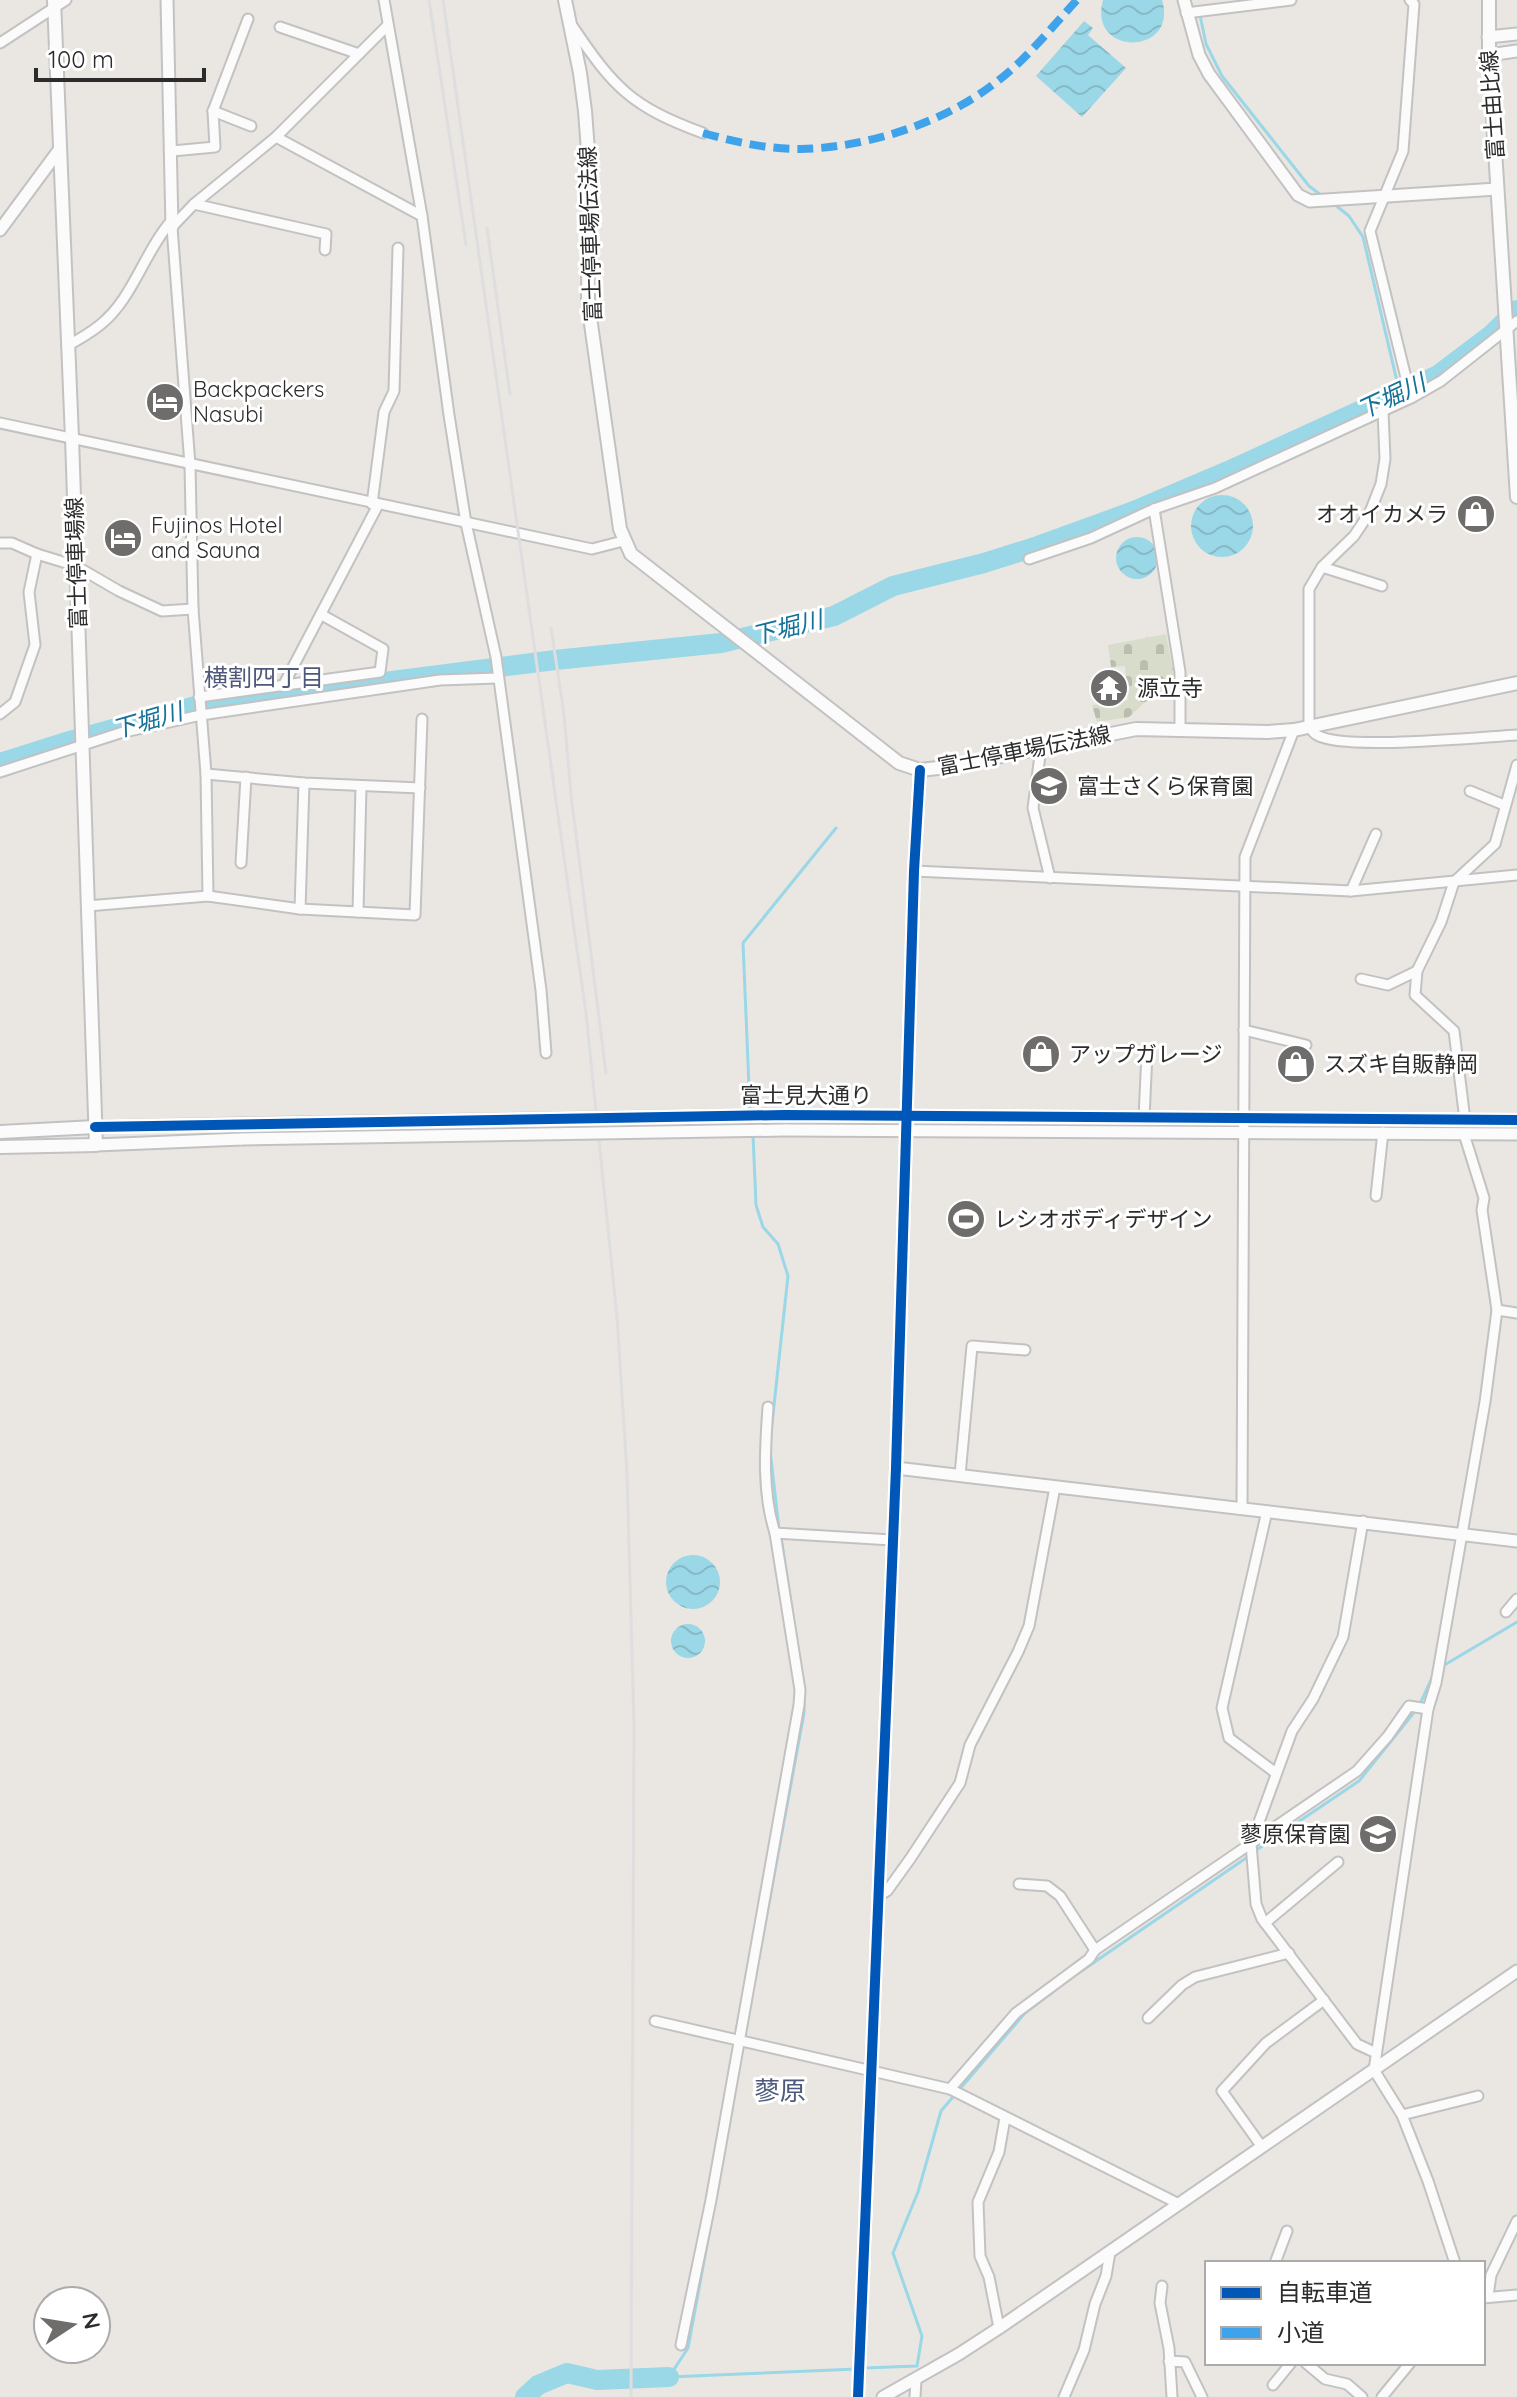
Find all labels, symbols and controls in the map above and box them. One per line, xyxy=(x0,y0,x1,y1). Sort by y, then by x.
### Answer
scale bar xyxy=(36,32,204,82)
text: 100 m xyxy=(48,44,114,74)
street label: 富士由比線 xyxy=(1474,49,1510,161)
street label: 富士停車場伝法線 xyxy=(573,146,607,322)
water label: 下堀川 xyxy=(1352,366,1433,425)
place label: Backpackers Nasubi xyxy=(193,375,324,428)
hotel icon: Backpackers Nasubi xyxy=(144,381,186,423)
shop icon: オオイカメラ xyxy=(1455,493,1497,535)
street label: 富士停車場線 xyxy=(60,497,92,629)
place label: オオイカメラ xyxy=(1316,500,1448,528)
place label: Fujinos Hotel and Sauna xyxy=(151,511,283,564)
hotel icon: Fujinos Hotel and Sauna xyxy=(102,517,144,559)
water label: 下堀川 xyxy=(748,603,828,650)
district label: 横割四丁目 xyxy=(204,662,324,692)
temple icon: 源立寺 xyxy=(1088,667,1130,709)
place label: 源立寺 xyxy=(1137,674,1203,702)
water label: 下堀川 xyxy=(108,695,189,744)
street label: 富士停車場伝法線 xyxy=(935,719,1113,781)
school or university icon: 富士さくら保育園 xyxy=(1028,765,1070,807)
place label: 富士さくら保育園 xyxy=(1077,772,1253,800)
shop icon: アップガレージ xyxy=(1020,1033,1062,1075)
place label: アップガレージ xyxy=(1069,1040,1223,1068)
shop icon: スズキ自販静岡 xyxy=(1275,1043,1317,1085)
place label: スズキ自販静岡 xyxy=(1324,1050,1478,1078)
street label: 富士見大通り xyxy=(740,1081,872,1109)
sports icon: レシオボディデザイン xyxy=(945,1198,987,1240)
place label: レシオボディデザイン xyxy=(994,1205,1212,1233)
school or university icon: 蓼原保育園 xyxy=(1357,1813,1399,1855)
place label: 蓼原保育園 xyxy=(1240,1820,1350,1848)
district label: 蓼原 xyxy=(754,2074,806,2107)
legend xyxy=(1205,2261,1485,2365)
text: 自転車道 xyxy=(1277,2277,1373,2307)
north arrow xyxy=(32,2285,112,2365)
text: N xyxy=(76,2310,107,2332)
text: 小道 xyxy=(1277,2317,1325,2347)

